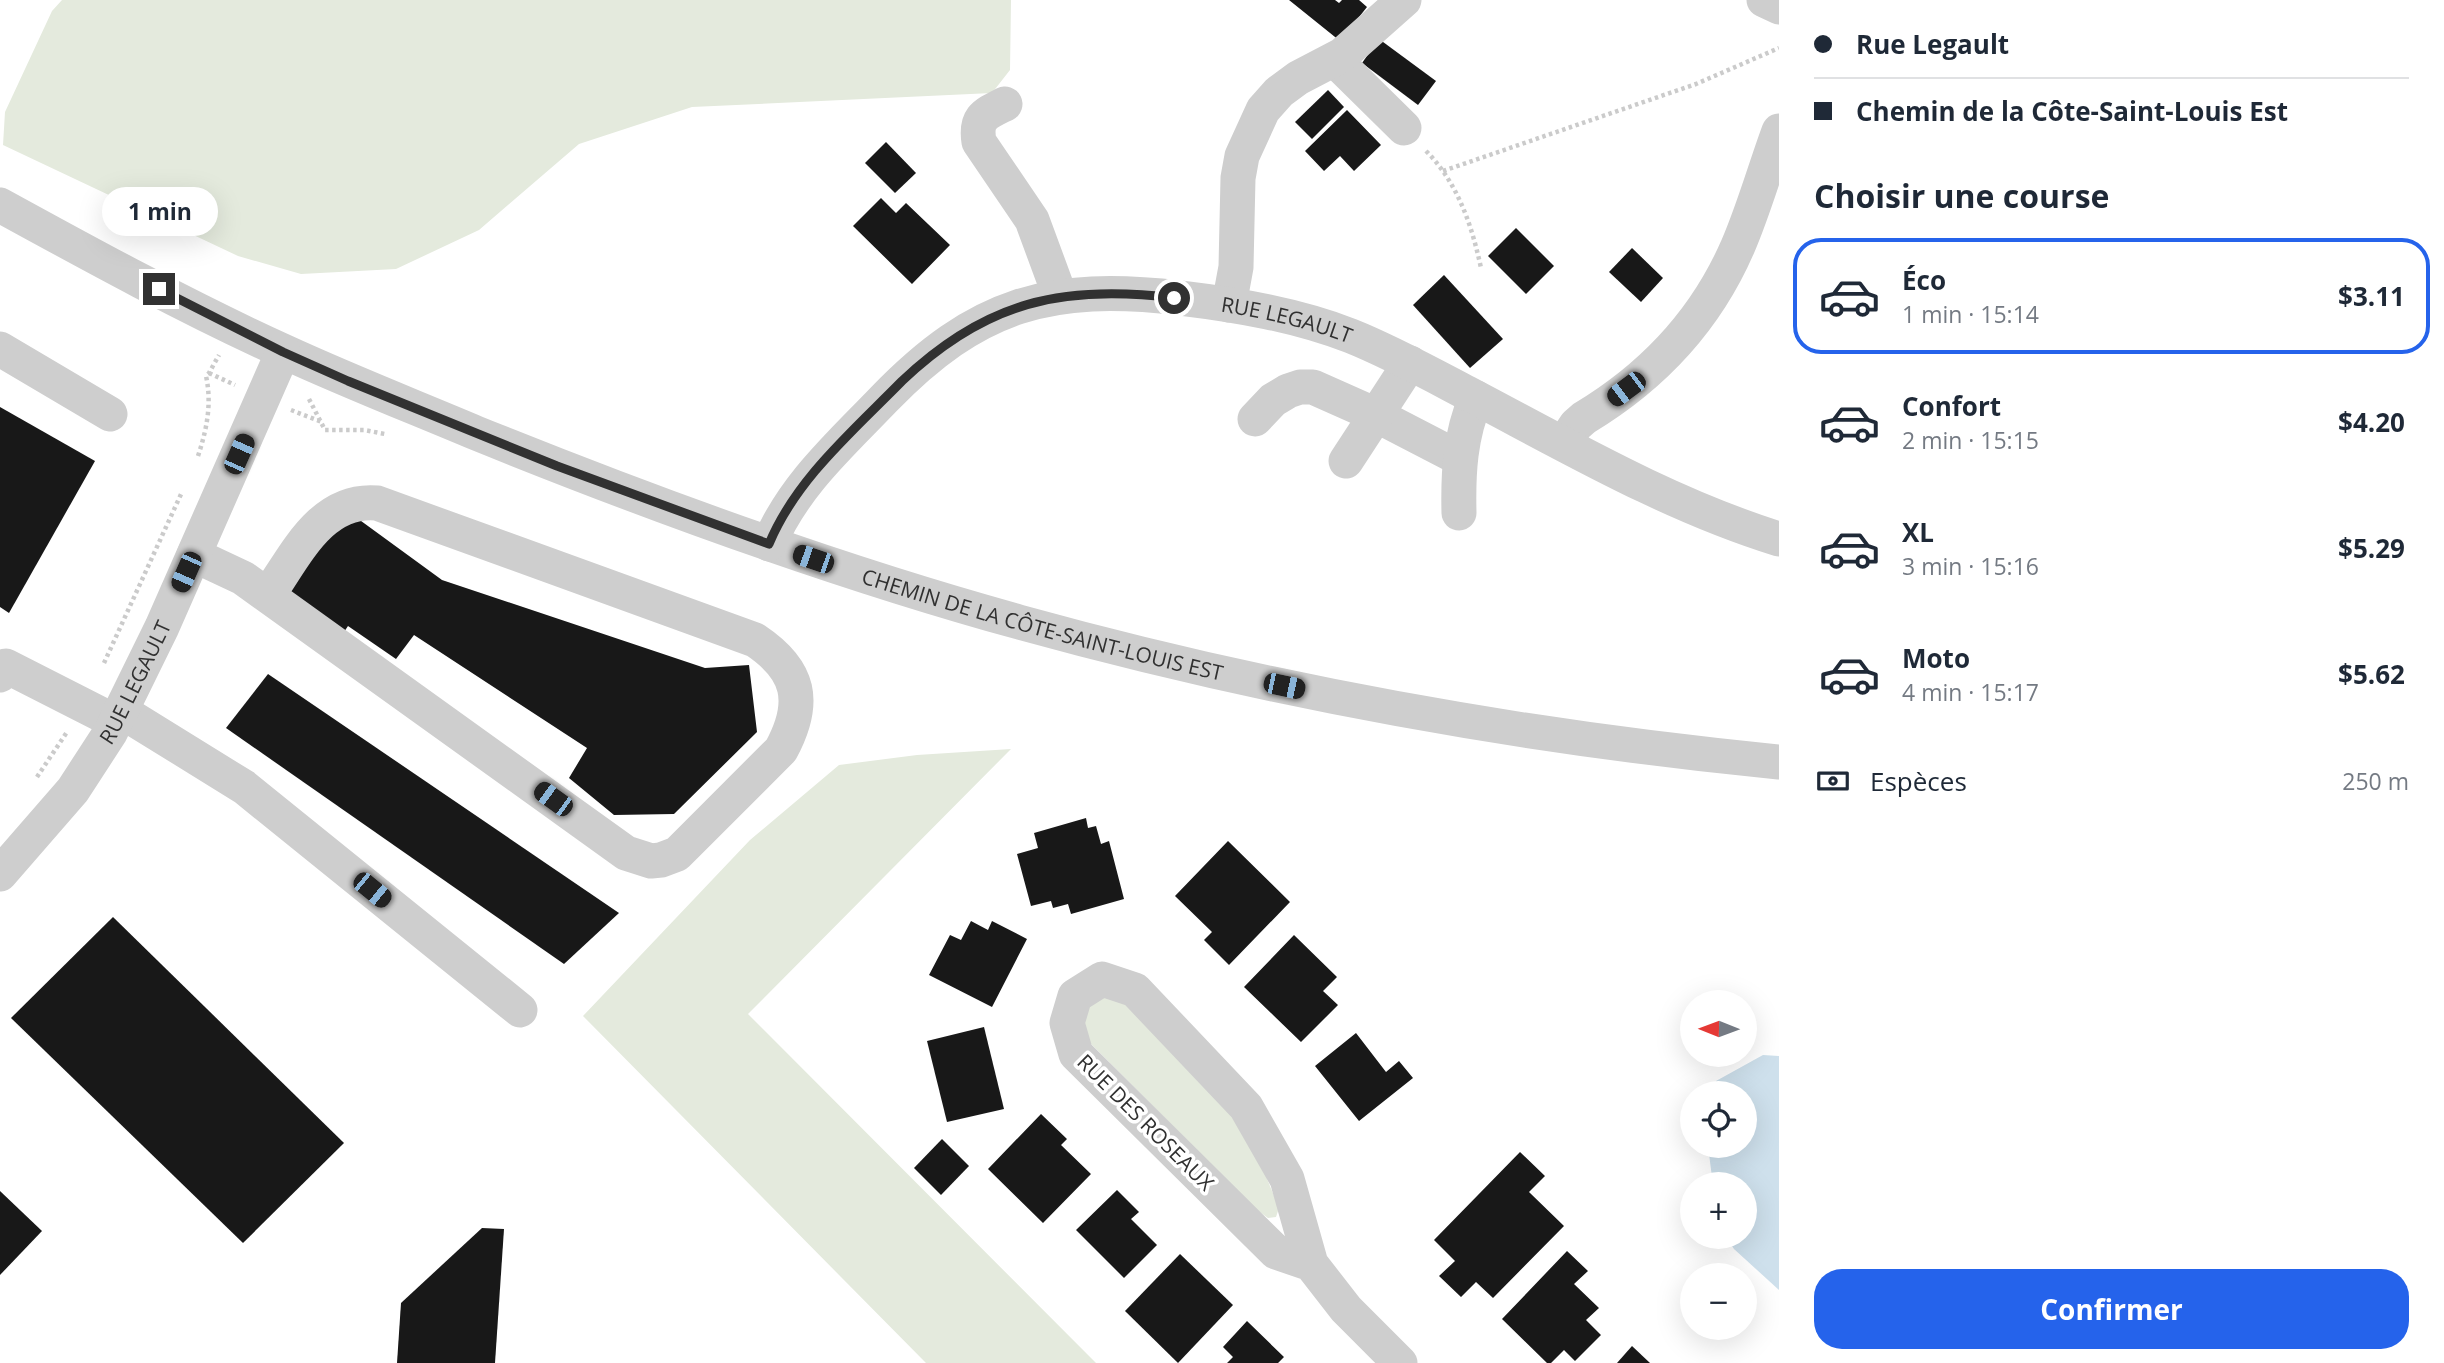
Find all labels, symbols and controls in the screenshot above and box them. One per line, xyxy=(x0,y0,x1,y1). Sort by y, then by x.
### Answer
text: Rue Legault xyxy=(1856,26,2009,62)
text: Chemin de la Côte-Saint-Louis Est xyxy=(1856,93,2288,129)
text: Choisir une course xyxy=(1814,174,2109,217)
callout: 1 min xyxy=(101,188,217,236)
text: 1 min xyxy=(128,195,192,227)
text: Éco xyxy=(1902,262,1946,298)
icon: car xyxy=(1818,265,1881,328)
route end xyxy=(143,273,175,305)
text: $3.11 xyxy=(2338,278,2405,314)
route start xyxy=(1158,282,1190,314)
street label: RUE LEGAULT xyxy=(1219,290,1357,349)
text: 1 min · 15:14 xyxy=(1902,298,2039,330)
car xyxy=(1603,368,1650,410)
text: Confort xyxy=(1902,388,2001,424)
icon: car xyxy=(1818,391,1881,454)
text: $4.20 xyxy=(2338,404,2405,440)
text: 2 min · 15:15 xyxy=(1902,424,2039,456)
car xyxy=(221,431,258,477)
text: XL xyxy=(1902,514,1934,550)
icon: car xyxy=(1818,517,1881,580)
text: $5.29 xyxy=(2338,530,2405,566)
car xyxy=(790,542,837,576)
car xyxy=(168,549,205,595)
text: 3 min · 15:16 xyxy=(1902,550,2039,582)
street label: CHEMIN DE LA CÔTE-SAINT-LOUIS EST xyxy=(858,562,1226,687)
street label: RUE LEGAULT xyxy=(93,616,177,749)
text: Moto xyxy=(1902,640,1970,676)
icon: car xyxy=(1818,643,1881,706)
text: $5.62 xyxy=(2338,656,2405,692)
car xyxy=(1262,671,1307,701)
text: 4 min · 15:17 xyxy=(1902,676,2039,708)
icon: cash xyxy=(1814,762,1852,800)
text: Espèces xyxy=(1870,763,1967,799)
text: 250 m xyxy=(2342,765,2409,797)
car xyxy=(530,778,577,820)
car xyxy=(350,869,395,911)
north arrow xyxy=(1680,990,1757,1068)
map controls xyxy=(1680,990,1757,1340)
street label: RUE DES ROSEAUX xyxy=(1072,1048,1221,1197)
button: locate xyxy=(1680,1081,1757,1158)
button: + xyxy=(1680,1172,1757,1249)
button: − xyxy=(1680,1263,1757,1340)
button: Confirmer xyxy=(1814,1269,2409,1349)

